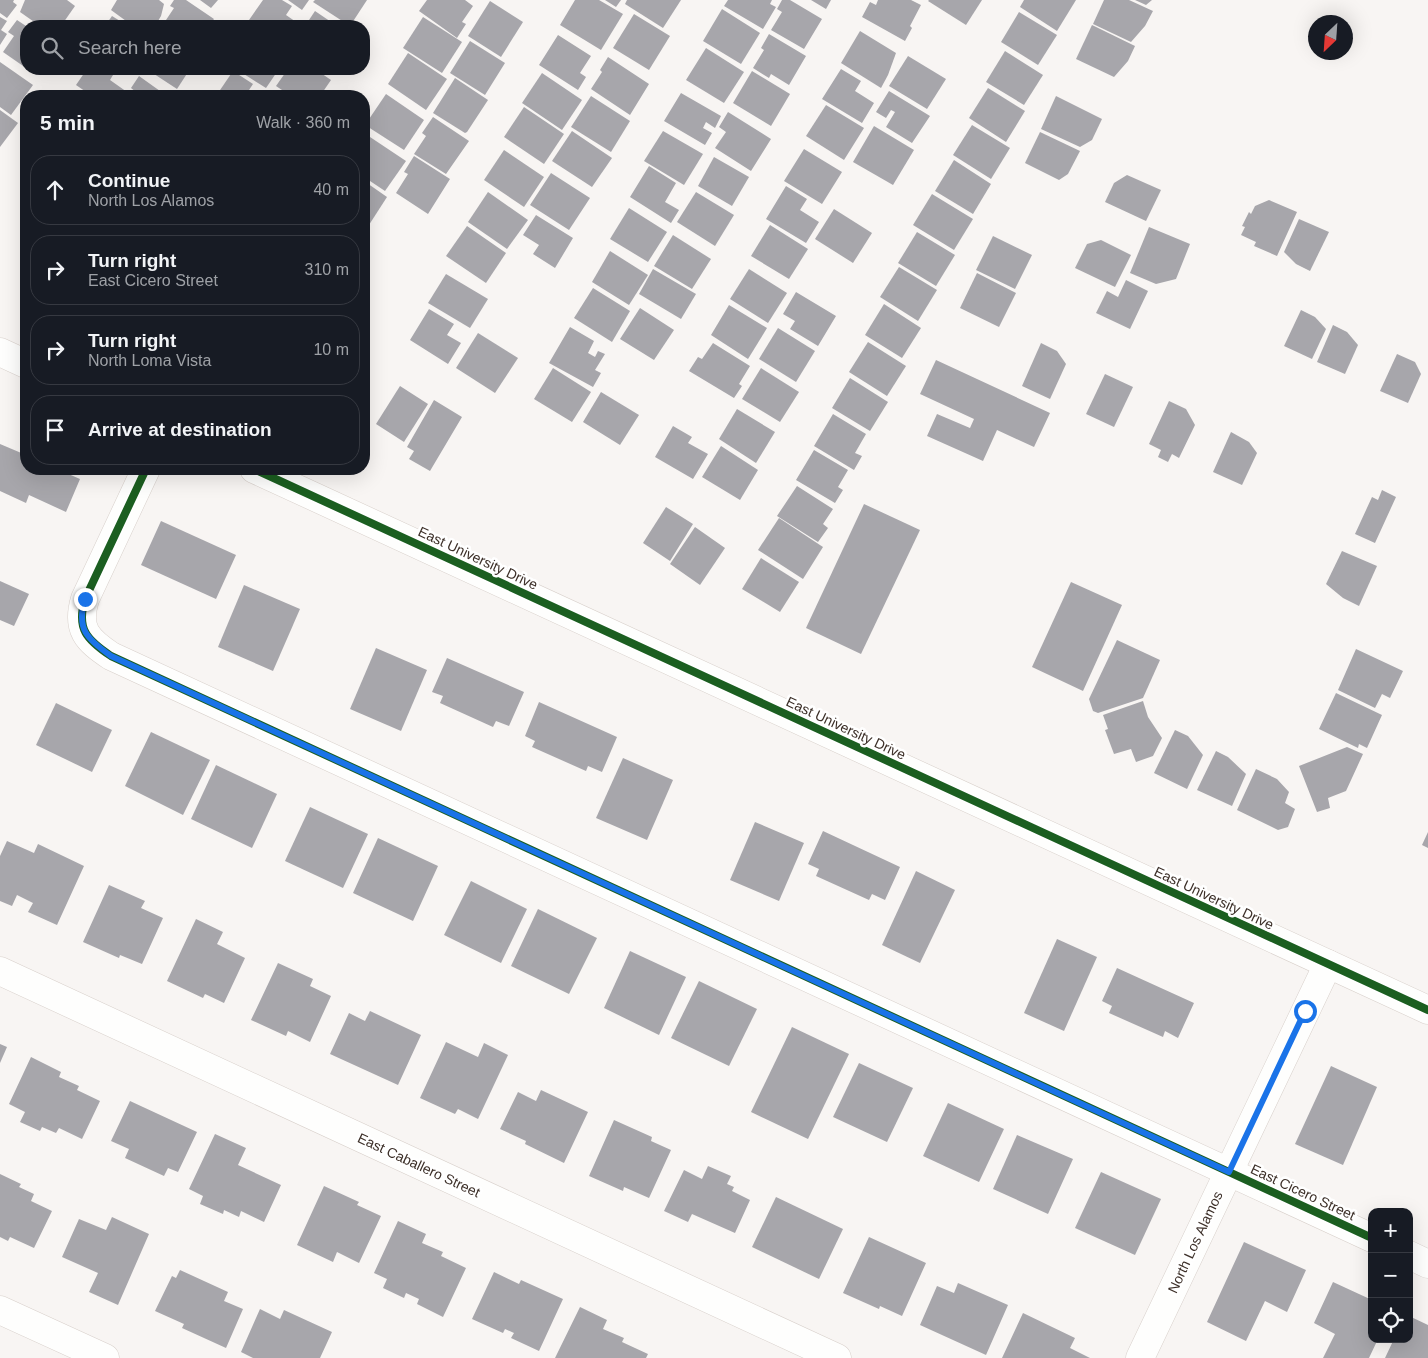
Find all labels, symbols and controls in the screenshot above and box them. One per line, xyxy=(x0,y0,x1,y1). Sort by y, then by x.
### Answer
north arrow xyxy=(1308,15,1353,60)
search box xyxy=(20,20,370,75)
icon: search xyxy=(38,34,66,62)
text: Search here xyxy=(78,37,182,58)
text: 5 min xyxy=(40,111,95,134)
text: Walk · 360 m xyxy=(256,114,350,131)
text: Continue xyxy=(88,170,170,191)
icon: ahead xyxy=(41,176,69,204)
text: 40 m xyxy=(313,181,349,198)
text: North Los Alamos xyxy=(88,192,214,209)
text: Turn right xyxy=(88,250,176,271)
icon: right xyxy=(41,256,69,284)
text: 310 m xyxy=(305,261,349,278)
text: East Cicero Street xyxy=(88,272,218,289)
text: Turn right xyxy=(88,330,176,351)
icon: right xyxy=(41,336,69,364)
text: 10 m xyxy=(313,341,349,358)
text: North Loma Vista xyxy=(88,352,211,369)
icon: arrive xyxy=(41,416,69,444)
text: Arrive at destination xyxy=(88,419,272,440)
street label: East University Drive xyxy=(416,523,540,593)
route end xyxy=(74,588,97,611)
street label: East University Drive xyxy=(784,693,908,763)
street label: East University Drive xyxy=(1152,863,1276,933)
route start xyxy=(1294,1000,1317,1023)
street label: East Caballero Street xyxy=(355,1130,483,1200)
street label: East Cicero Street xyxy=(1248,1161,1358,1223)
street label: North Los Alamos xyxy=(1164,1189,1226,1295)
map controls xyxy=(1368,1208,1413,1343)
button: + xyxy=(1368,1208,1413,1253)
button: − xyxy=(1368,1253,1413,1298)
button: locate xyxy=(1368,1298,1413,1343)

